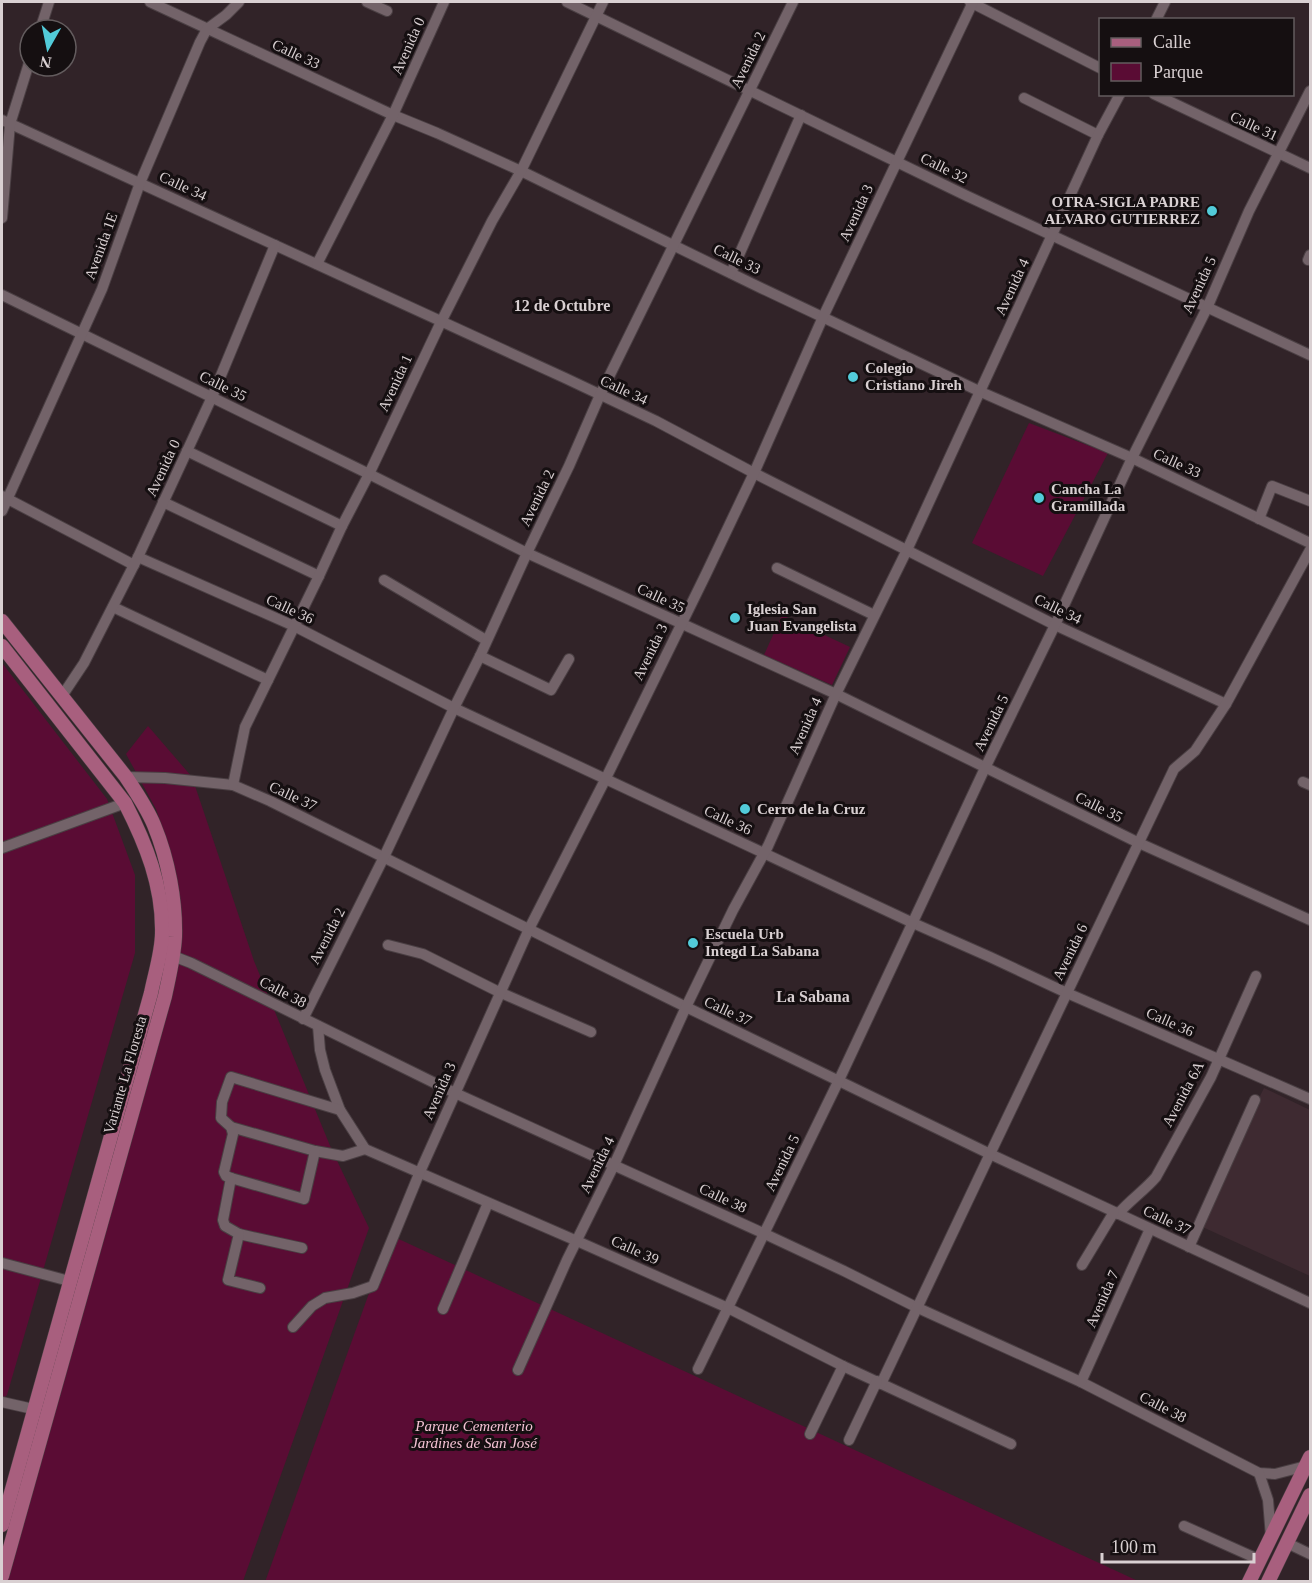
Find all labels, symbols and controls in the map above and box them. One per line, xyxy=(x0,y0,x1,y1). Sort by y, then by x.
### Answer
street label: Avenida 0 xyxy=(388,15,428,77)
north arrow xyxy=(18,18,78,78)
legend xyxy=(1099,18,1294,96)
street label: Avenida 2 xyxy=(727,29,769,91)
text: Calle xyxy=(1153,32,1191,52)
street label: Calle 33 xyxy=(270,36,322,72)
text: N xyxy=(38,53,53,72)
text: Parque xyxy=(1153,62,1203,82)
street label: Calle 31 xyxy=(1228,108,1280,144)
street label: Calle 32 xyxy=(918,150,970,186)
street label: Calle 34 xyxy=(157,168,210,204)
street label: Avenida 3 xyxy=(836,182,876,244)
place label: OTRA-SIGLA PADRE ALVARO GUTIERREZ xyxy=(1045,194,1200,227)
marker: OTRA-SIGLA PADRE ALVARO GUTIERREZ xyxy=(1205,204,1219,218)
street label: Avenida 1E xyxy=(81,210,121,282)
street label: Calle 33 xyxy=(711,241,763,277)
street label: Avenida 5 xyxy=(1179,254,1219,316)
street label: Avenida 4 xyxy=(992,256,1032,318)
district label: 12 de Octubre xyxy=(514,297,610,314)
street label: Avenida 1 xyxy=(375,352,415,414)
place label: Colegio Cristiano Jireh xyxy=(865,360,962,393)
street label: Calle 35 xyxy=(197,368,249,404)
marker: Colegio Cristiano Jireh xyxy=(846,370,860,384)
street label: Calle 34 xyxy=(598,372,651,408)
street label: Avenida 0 xyxy=(143,437,183,499)
street label: Calle 33 xyxy=(1151,445,1203,481)
street label: Avenida 2 xyxy=(516,467,558,529)
place label: Cancha La Gramillada xyxy=(1051,481,1126,514)
marker: Cancha La Gramillada xyxy=(1032,491,1046,505)
street label: Calle 35 xyxy=(635,580,687,616)
street label: Calle 36 xyxy=(264,591,317,627)
street label: Calle 34 xyxy=(1032,591,1085,627)
place label: Iglesia San Juan Evangelista xyxy=(747,601,857,634)
marker: Iglesia San Juan Evangelista xyxy=(728,611,742,625)
street label: Avenida 3 xyxy=(629,621,671,683)
street label: Avenida 5 xyxy=(970,692,1012,754)
street label: Avenida 4 xyxy=(785,694,825,757)
street label: Calle 37 xyxy=(267,778,320,814)
street label: Calle 35 xyxy=(1073,789,1125,825)
place label: Cerro de la Cruz xyxy=(757,801,866,817)
street label: Calle 36 xyxy=(702,802,755,838)
marker: Cerro de la Cruz xyxy=(738,802,752,816)
street label: Avenida 2 xyxy=(306,905,348,967)
street label: Avenida 6 xyxy=(1049,921,1091,983)
place label: Escuela Urb Integd La Sabana xyxy=(705,926,820,959)
marker: Escuela Urb Integd La Sabana xyxy=(686,936,700,950)
street label: Calle 38 xyxy=(257,973,309,1011)
district label: La Sabana xyxy=(776,988,850,1005)
street label: Calle 37 xyxy=(702,993,755,1029)
street label: Calle 36 xyxy=(1144,1004,1197,1040)
street label: Variante La Floresta xyxy=(101,1014,150,1136)
street label: Avenida 6A xyxy=(1159,1058,1207,1129)
street label: Avenida 3 xyxy=(419,1060,459,1122)
street label: Avenida 5 xyxy=(761,1132,803,1194)
street label: Avenida 4 xyxy=(576,1134,618,1196)
street label: Calle 38 xyxy=(697,1180,749,1216)
street label: Calle 37 xyxy=(1141,1202,1194,1238)
street label: Calle 39 xyxy=(609,1232,661,1268)
street label: Avenida 7 xyxy=(1082,1267,1122,1330)
street label: Calle 38 xyxy=(1137,1388,1189,1426)
park label: Parque Cementerio Jardines de San José xyxy=(411,1418,538,1451)
scale bar xyxy=(1102,1526,1254,1564)
text: 100 m xyxy=(1111,1537,1157,1557)

